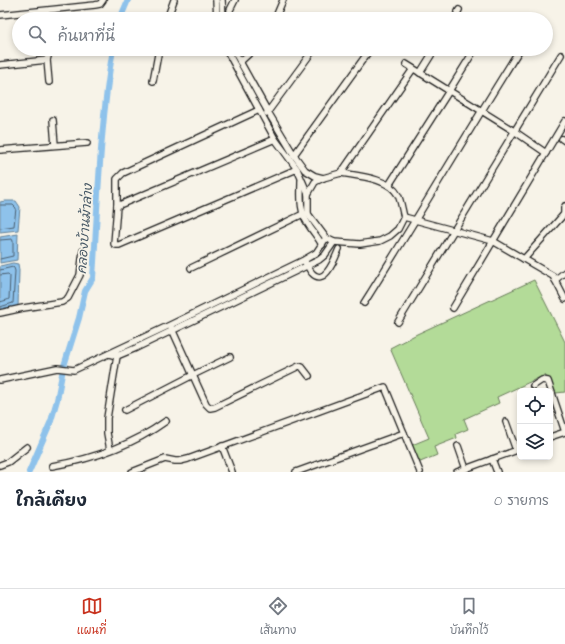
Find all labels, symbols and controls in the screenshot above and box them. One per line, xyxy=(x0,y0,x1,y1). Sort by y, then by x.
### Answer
search box xyxy=(12,12,553,56)
icon: search xyxy=(26,23,48,45)
text: ค้นหาที่นี่ xyxy=(58,26,115,47)
water label: คลองบ้านม้าล่าง xyxy=(73,182,97,275)
map controls xyxy=(517,388,553,460)
button: locate xyxy=(517,388,553,424)
button: layers xyxy=(517,424,553,460)
text: ใกล้เคียง xyxy=(16,489,87,513)
text: 0 รายการ xyxy=(494,492,549,510)
tab: แผนที่ xyxy=(77,595,106,638)
tab: เส้นทาง xyxy=(260,595,296,638)
tab: บันทึกไว้ xyxy=(450,595,488,638)

